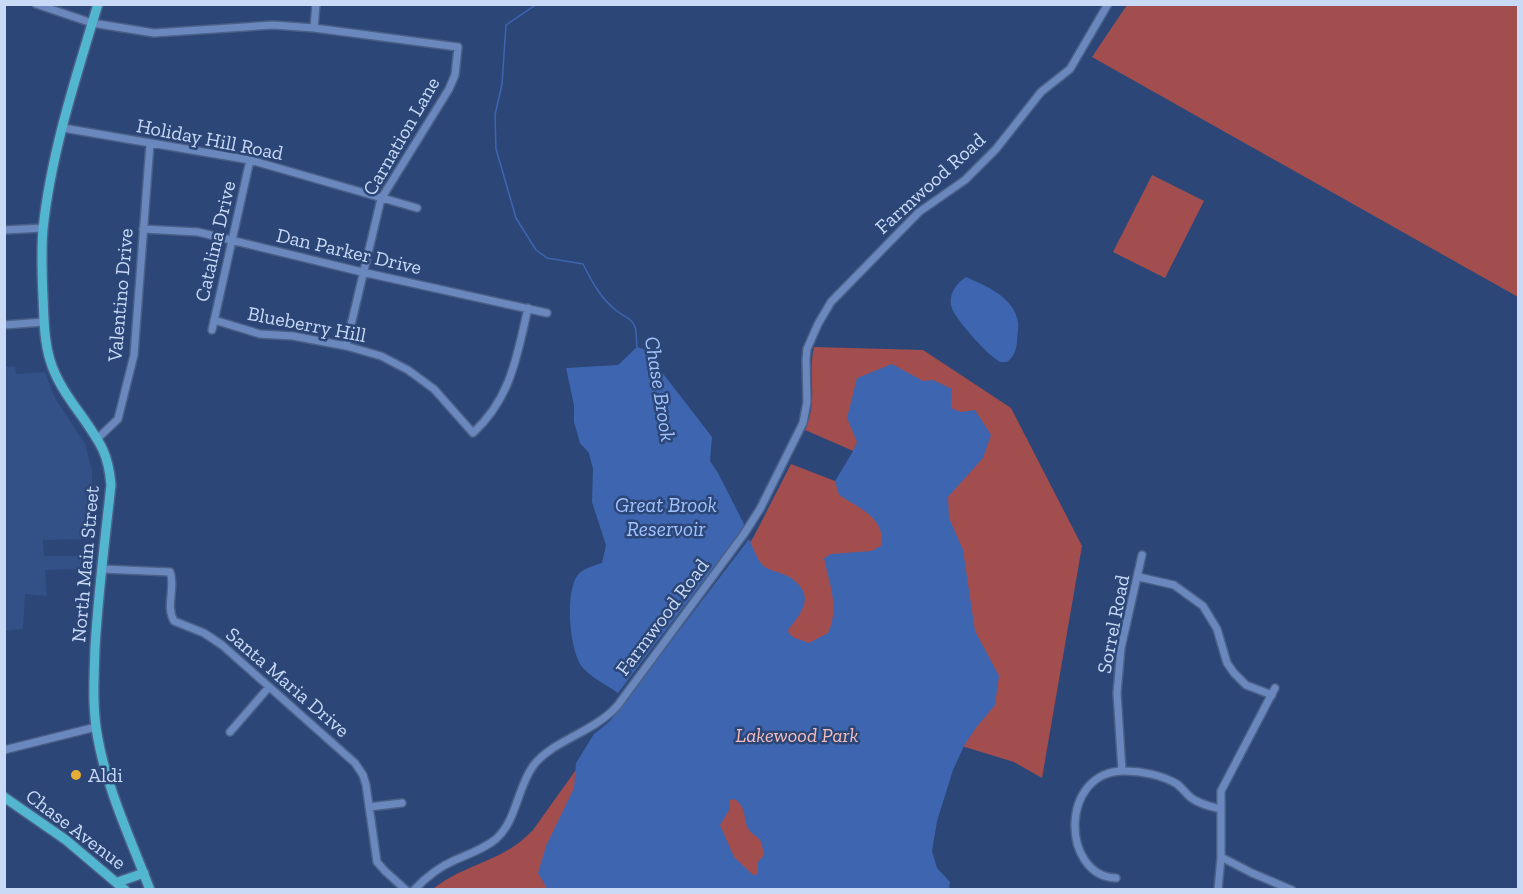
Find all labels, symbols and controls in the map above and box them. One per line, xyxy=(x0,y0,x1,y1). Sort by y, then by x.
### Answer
street label: Carnation Lane xyxy=(357,72,445,200)
street label: Holiday Hill Road xyxy=(134,113,286,165)
street label: Farmwood Road xyxy=(870,127,990,239)
street label: Catalina Drive xyxy=(189,178,241,304)
street label: Dan Parker Drive xyxy=(274,223,424,279)
street label: Valentino Drive xyxy=(102,227,138,364)
street label: Blueberry Hill xyxy=(246,301,368,347)
water label: Chase Brook xyxy=(640,335,681,443)
street label: North Main Street xyxy=(66,484,104,643)
water label: Great Brook Reservoir xyxy=(615,492,717,541)
street label: Farmwood Road xyxy=(610,554,714,680)
street label: Sorrel Road xyxy=(1092,573,1134,675)
street label: Santa Maria Drive xyxy=(221,622,355,742)
park label: Lakewood Park xyxy=(736,723,858,747)
place label: Aldi xyxy=(88,763,123,787)
marker: Aldi xyxy=(69,768,83,782)
street label: Chase Avenue xyxy=(21,784,131,874)

